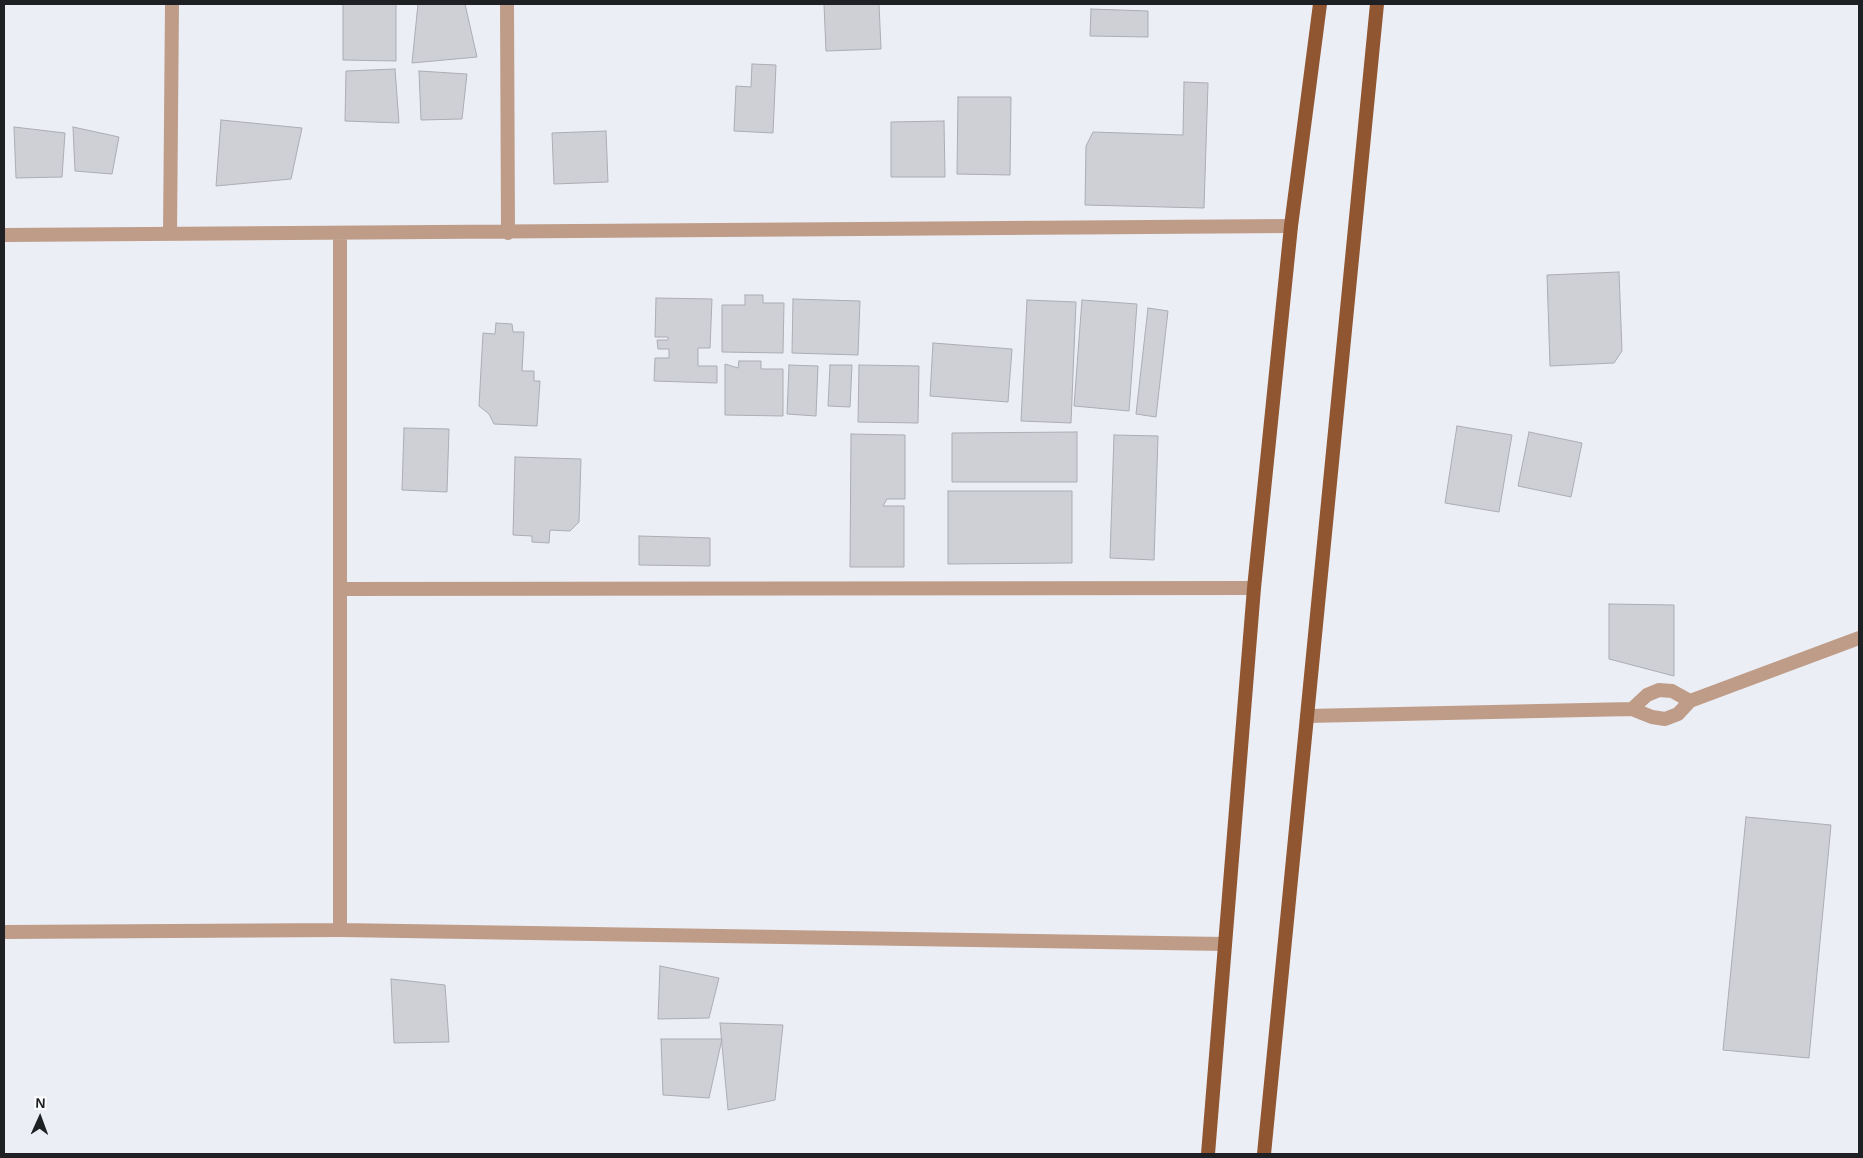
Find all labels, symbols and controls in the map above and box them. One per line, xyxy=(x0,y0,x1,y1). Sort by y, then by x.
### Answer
north arrow xyxy=(15,1093,65,1143)
text: N xyxy=(35,1095,46,1111)

